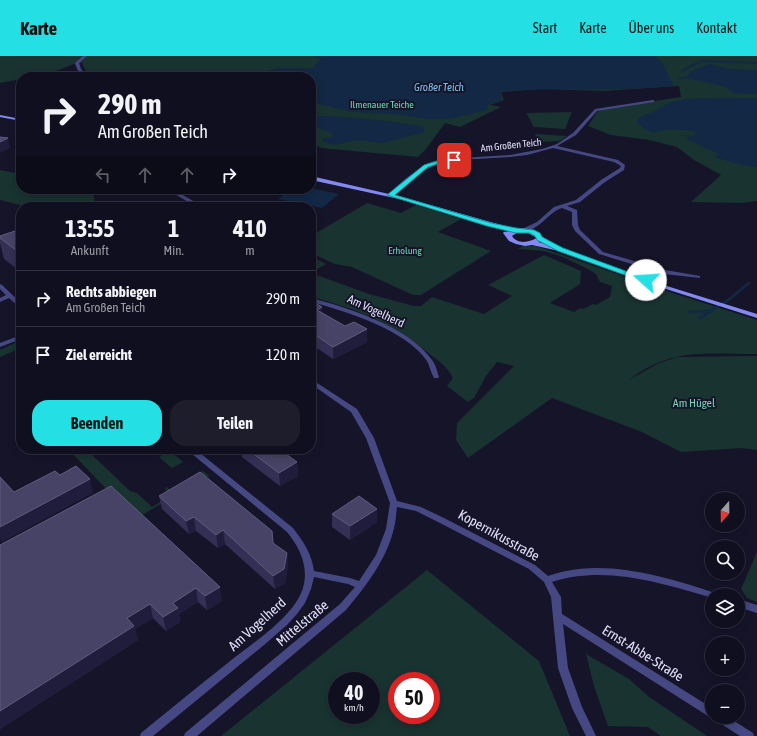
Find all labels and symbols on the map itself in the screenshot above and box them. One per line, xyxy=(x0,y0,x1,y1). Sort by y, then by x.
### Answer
water label: Großer Teich xyxy=(414,81,465,93)
park label: Ilmenauer Teiche xyxy=(350,99,414,110)
street label: Am Großen Teich xyxy=(480,136,542,154)
pin xyxy=(437,143,471,177)
park label: Erholung xyxy=(388,245,422,256)
position arrow xyxy=(625,259,667,301)
street label: Am Vogelherd xyxy=(345,292,407,330)
park label: Am Hügel xyxy=(673,396,716,410)
north arrow xyxy=(705,492,745,532)
street label: Kopernikusstraße xyxy=(456,506,542,564)
street label: Am Vogelherd xyxy=(225,594,289,654)
street label: Mittelstraße xyxy=(273,597,331,649)
street label: Ernst-Abbe-Straße xyxy=(600,622,686,684)
speed limit sign: 50 xyxy=(388,672,440,724)

